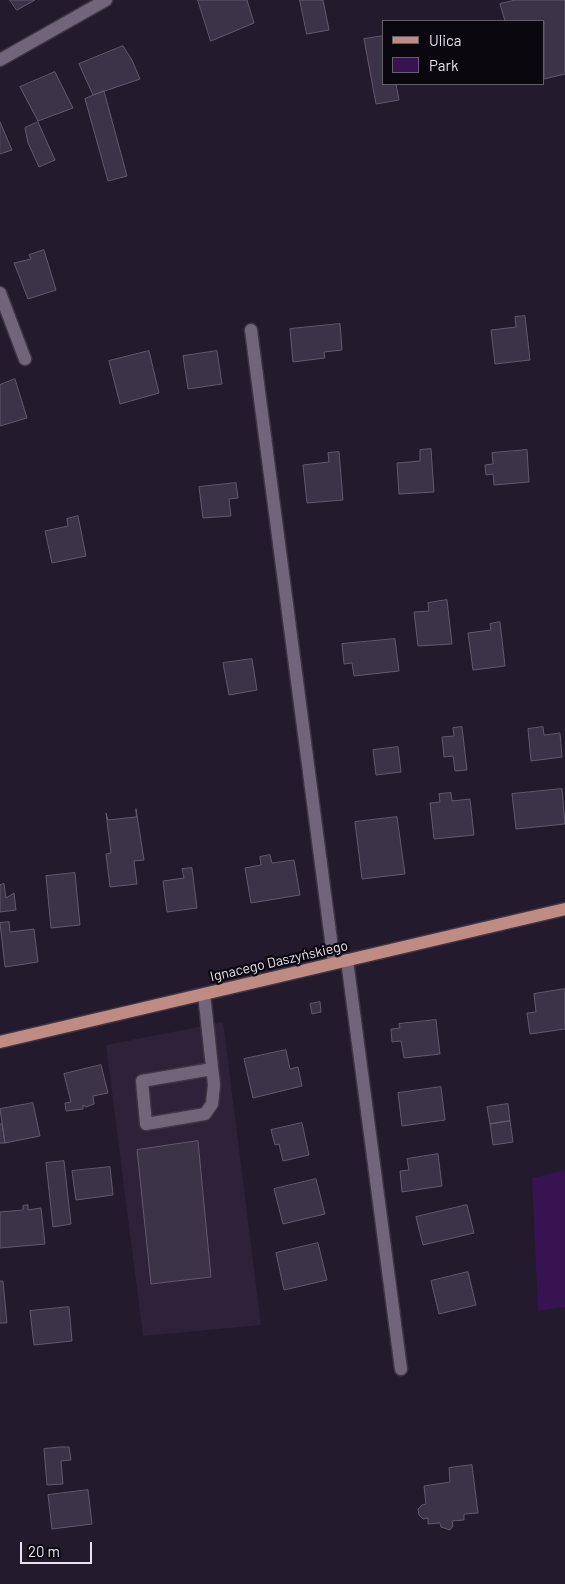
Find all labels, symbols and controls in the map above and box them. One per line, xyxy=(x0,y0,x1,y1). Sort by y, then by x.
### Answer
legend xyxy=(382,20,545,85)
text: Ulica xyxy=(429,31,461,49)
text: Park xyxy=(429,56,458,74)
street label: Ignacego Daszyńskiego xyxy=(208,937,350,985)
scale bar xyxy=(22,1532,95,1564)
text: 20 m xyxy=(28,1542,60,1560)

